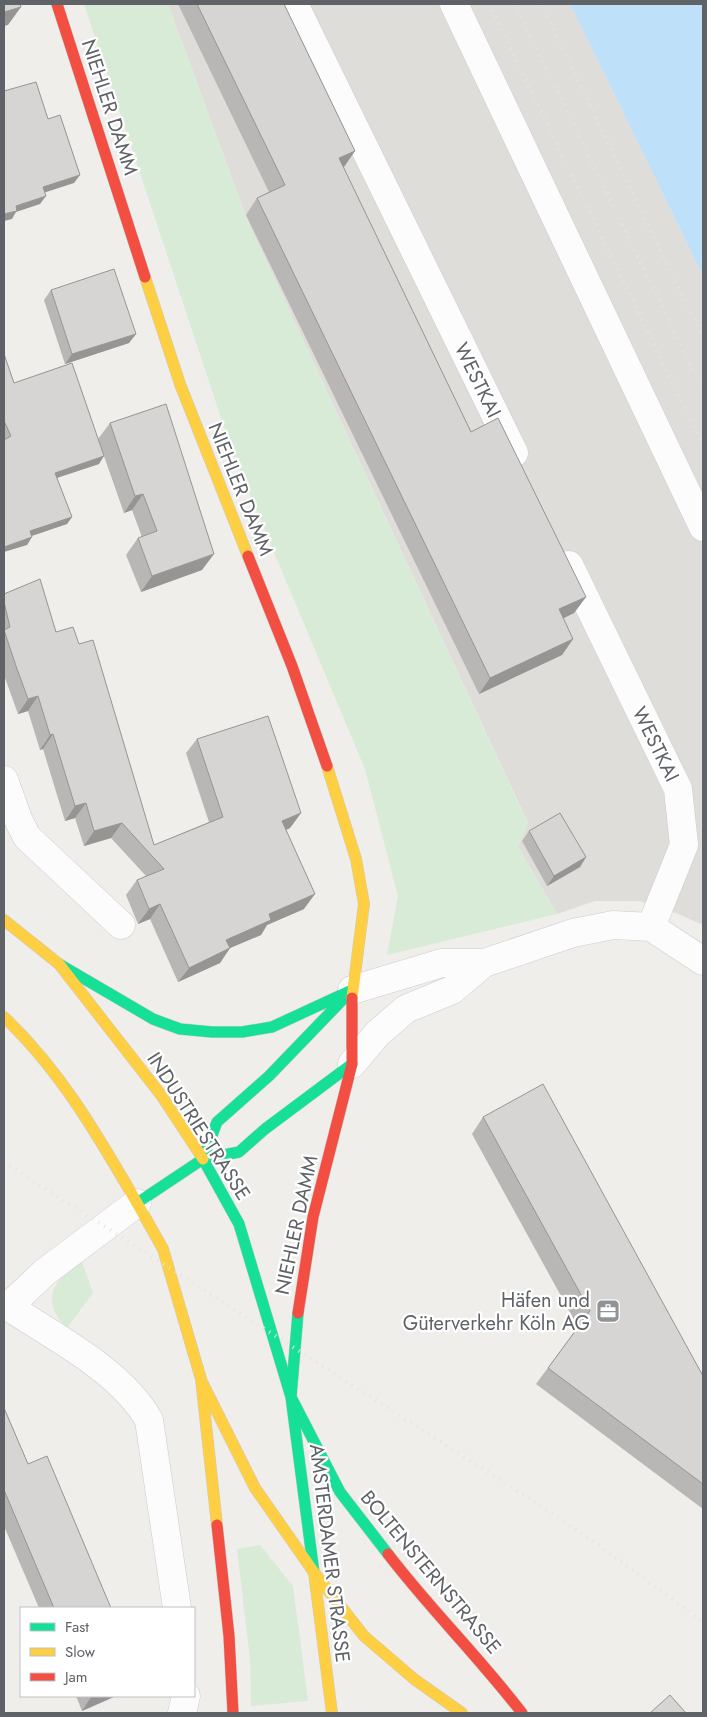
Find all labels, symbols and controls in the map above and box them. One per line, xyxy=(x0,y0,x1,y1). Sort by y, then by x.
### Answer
street label: NIEHLER DAMM xyxy=(74,35,145,179)
street label: WESTKAI xyxy=(447,338,508,423)
street label: NIEHLER DAMM xyxy=(201,418,280,560)
street label: WESTKAI xyxy=(625,702,686,787)
street label: INDUSTRIESTRASSE xyxy=(140,1046,257,1206)
street label: NIEHLER DAMM xyxy=(268,1153,325,1297)
place label: Häfen und Güterverkehr Köln AG xyxy=(403,1286,590,1338)
office icon: Häfen und Güterverkehr Köln AG xyxy=(595,1298,621,1324)
street label: AMSTERDAMER STRASSE xyxy=(302,1442,357,1664)
street label: BOLTENSTERNSTRASSE xyxy=(353,1484,508,1661)
legend xyxy=(20,1607,195,1697)
text: Fast xyxy=(65,1616,89,1638)
text: Slow xyxy=(65,1641,96,1663)
text: Jam xyxy=(63,1666,88,1688)

